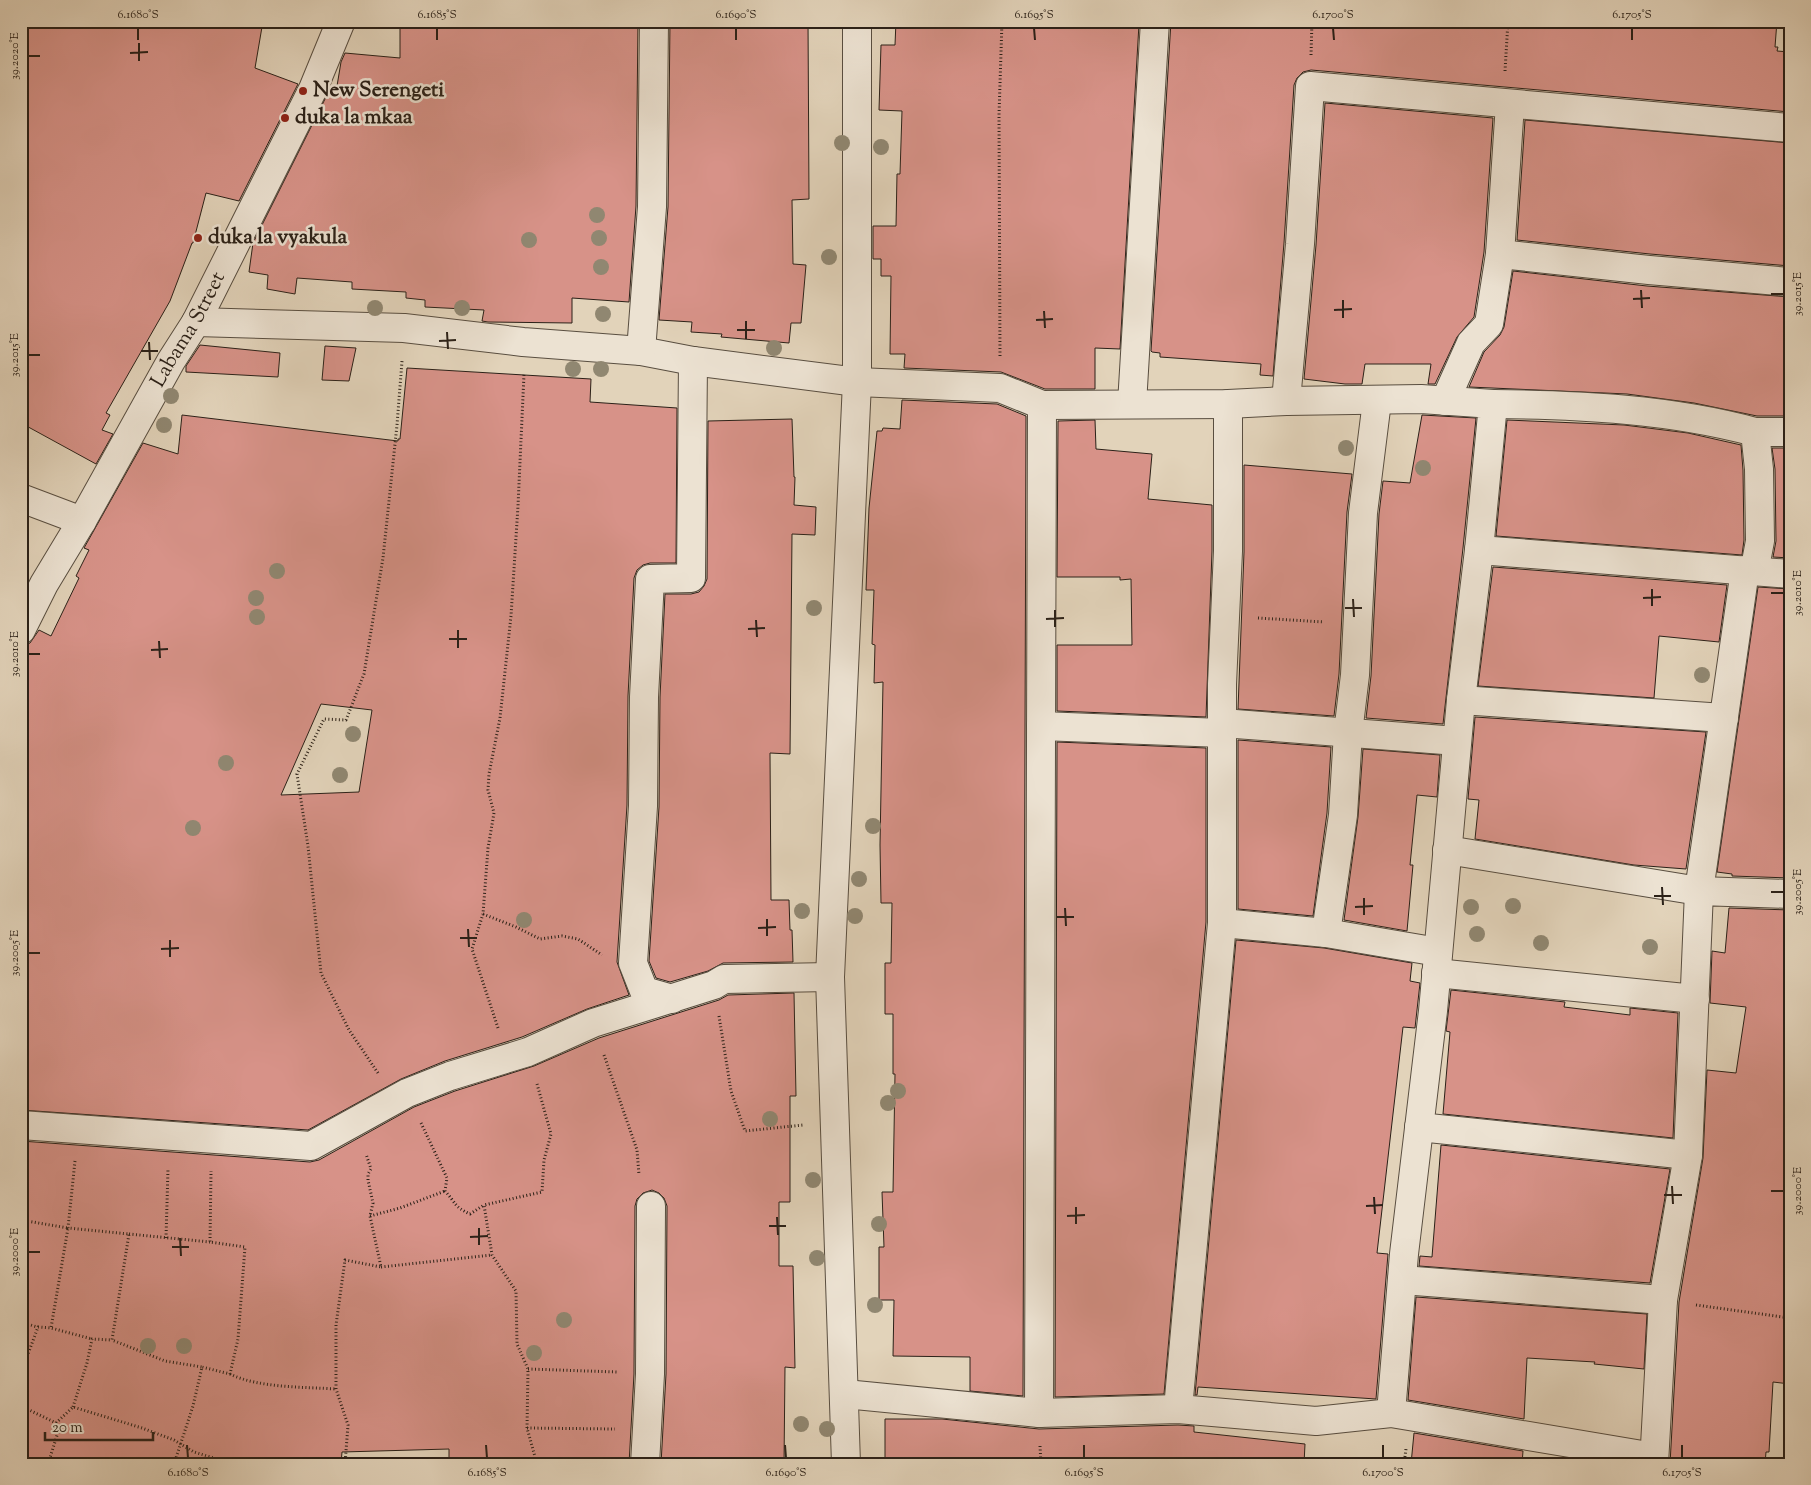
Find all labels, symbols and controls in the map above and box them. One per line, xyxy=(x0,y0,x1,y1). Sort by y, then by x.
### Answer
text: 6.1680°S xyxy=(117,6,159,24)
text: 6.1685°S xyxy=(417,6,457,24)
text: 6.1690°S xyxy=(715,6,757,24)
text: 6.1695°S xyxy=(1014,6,1054,24)
text: 6.1700°S xyxy=(1312,6,1354,24)
text: 6.1705°S xyxy=(1612,6,1652,24)
text: 39.2020°E xyxy=(6,31,24,80)
place label: New Serengeti xyxy=(313,76,444,106)
marker: New Serengeti xyxy=(297,85,309,97)
place label: duka la mkaa xyxy=(295,103,413,133)
marker: duka la mkaa xyxy=(279,112,291,124)
place label: duka la vyakula xyxy=(208,223,347,253)
marker: duka la vyakula xyxy=(192,232,204,244)
street label: Labama Street xyxy=(144,267,234,393)
text: 39.2015°E xyxy=(1789,271,1807,316)
text: 39.2015°E xyxy=(6,332,24,377)
text: 39.2010°E xyxy=(1789,569,1807,616)
text: 39.2010°E xyxy=(6,630,24,677)
text: 39.2005°E xyxy=(1789,868,1807,915)
text: 39.2005°E xyxy=(6,929,24,976)
text: 39.2000°E xyxy=(1789,1166,1807,1215)
text: 39.2000°E xyxy=(6,1227,24,1276)
scale bar xyxy=(45,1410,152,1442)
text: 20 m xyxy=(52,1418,83,1439)
text: 6.1680°S xyxy=(167,1464,209,1482)
text: 6.1685°S xyxy=(467,1464,507,1482)
text: 6.1690°S xyxy=(765,1464,807,1482)
text: 6.1695°S xyxy=(1064,1464,1104,1482)
text: 6.1700°S xyxy=(1362,1464,1404,1482)
text: 6.1705°S xyxy=(1662,1464,1702,1482)

